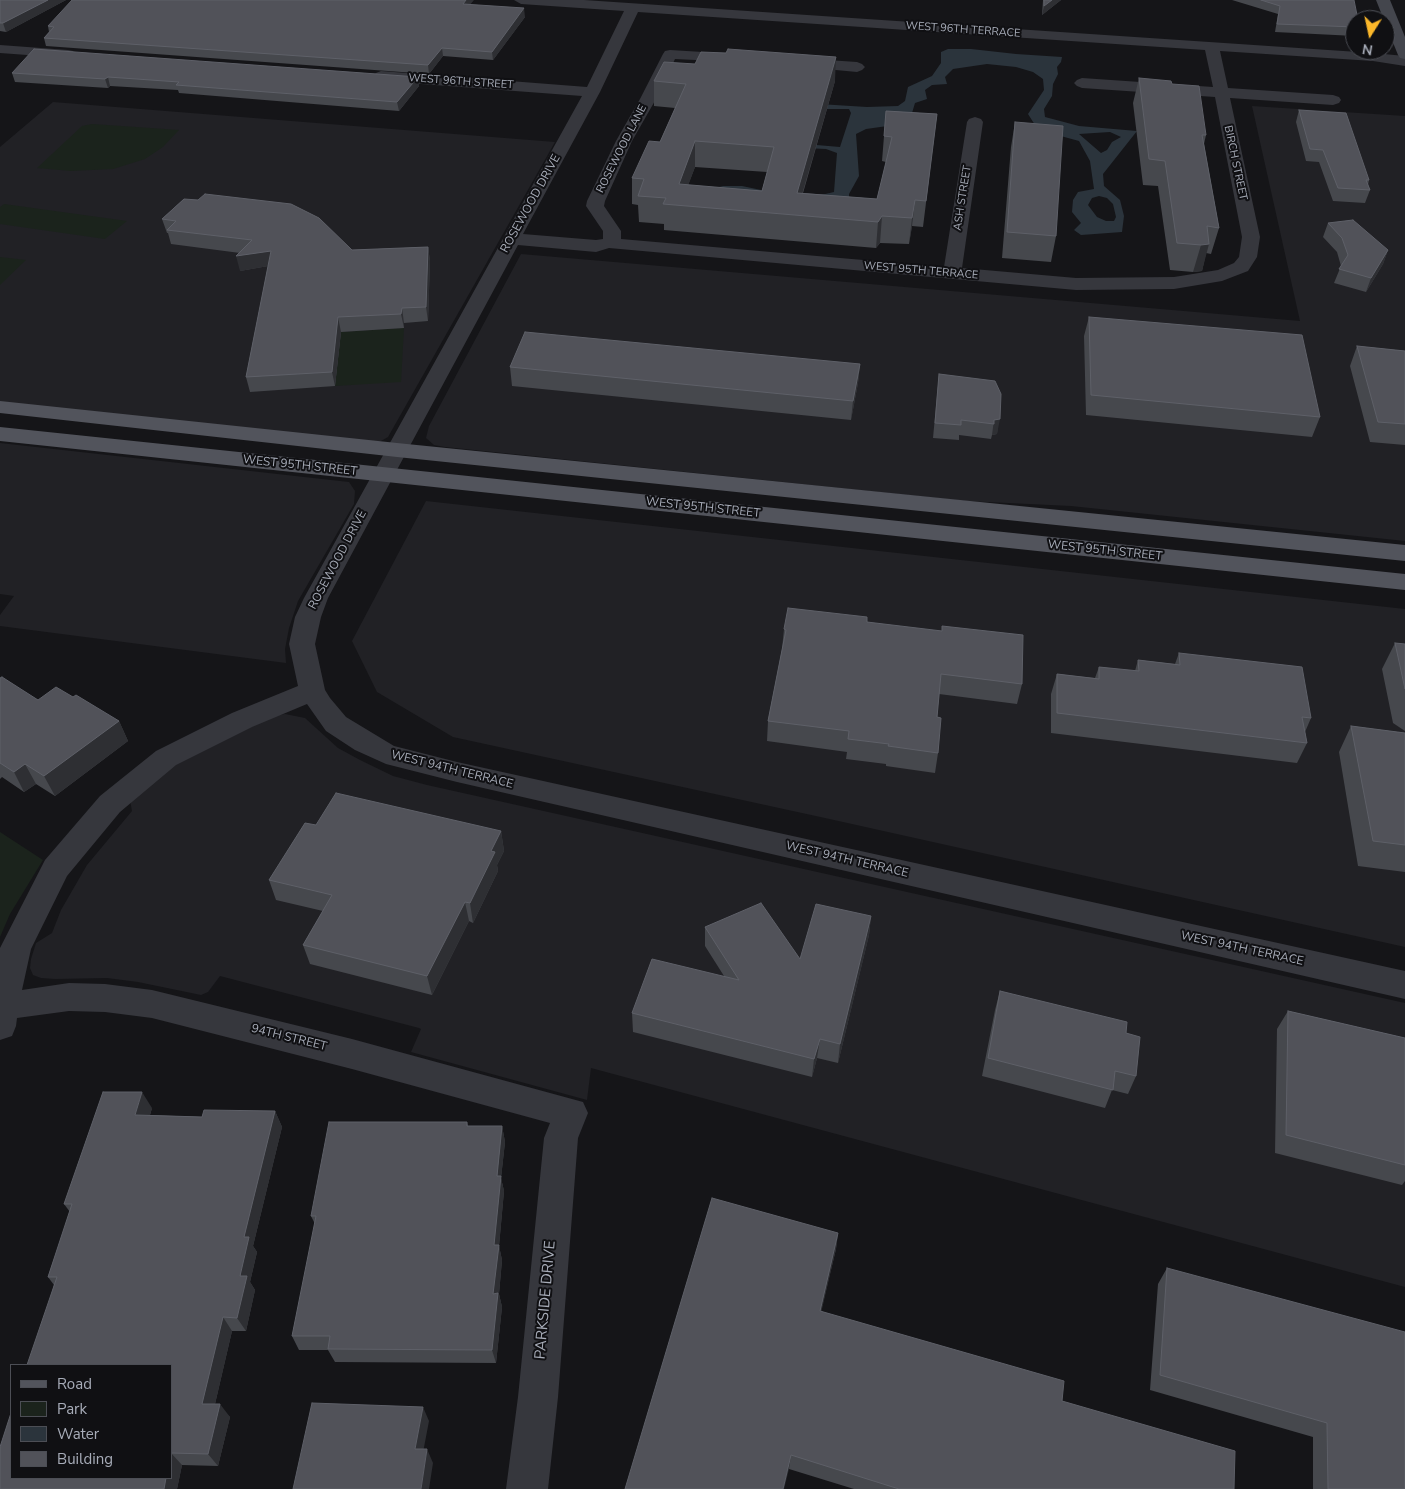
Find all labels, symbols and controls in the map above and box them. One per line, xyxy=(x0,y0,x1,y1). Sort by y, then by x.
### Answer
north arrow xyxy=(1345,10,1395,60)
street label: WEST 96TH TERRACE xyxy=(905,19,1021,41)
text: N xyxy=(1361,39,1374,60)
street label: WEST 96TH STREET xyxy=(408,72,514,92)
street label: ROSEWOOD LANE xyxy=(594,103,650,195)
street label: BIRCH STREET xyxy=(1221,124,1249,202)
street label: ROSEWOOD DRIVE xyxy=(498,152,564,256)
street label: ASH STREET xyxy=(951,164,975,232)
street label: WEST 95TH TERRACE xyxy=(863,259,979,283)
street label: WEST 95TH STREET xyxy=(242,453,358,479)
street label: WEST 95TH STREET xyxy=(645,495,761,521)
street label: ROSEWOOD DRIVE xyxy=(306,508,370,612)
street label: WEST 95TH STREET xyxy=(1047,538,1163,564)
street label: WEST 94TH TERRACE xyxy=(389,748,515,792)
street label: WEST 94TH TERRACE xyxy=(784,839,910,881)
street label: WEST 94TH TERRACE xyxy=(1179,929,1305,969)
street label: 94TH STREET xyxy=(250,1022,328,1054)
street label: PARKSIDE DRIVE xyxy=(532,1240,560,1360)
legend xyxy=(10,1364,172,1479)
text: Road xyxy=(57,1374,92,1394)
text: Park xyxy=(57,1399,87,1419)
text: Water xyxy=(57,1424,99,1444)
text: Building xyxy=(57,1449,113,1469)

